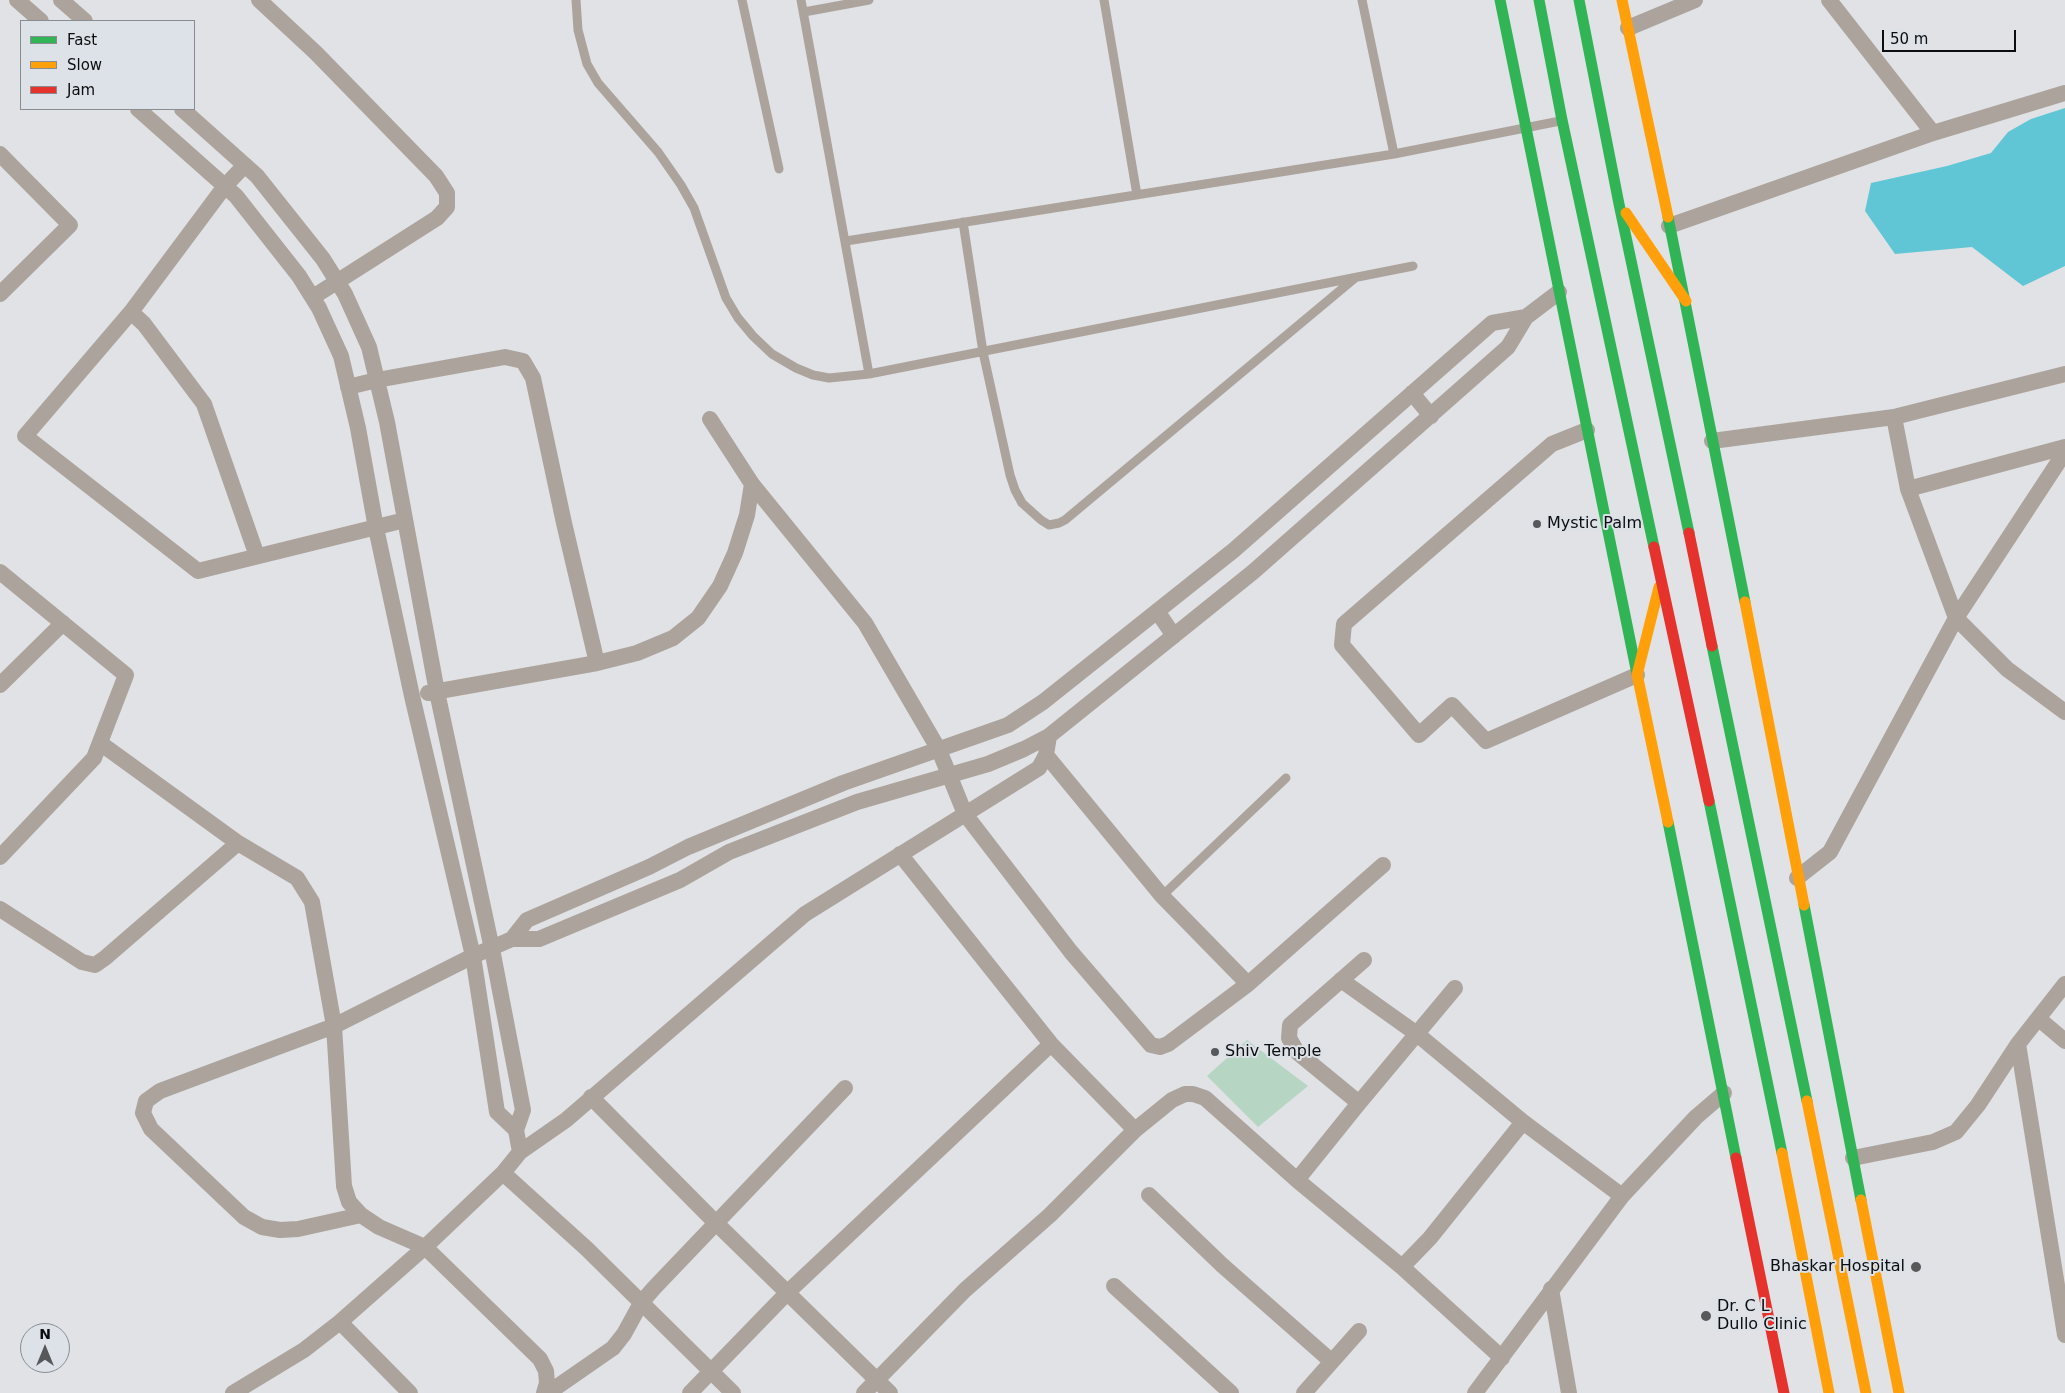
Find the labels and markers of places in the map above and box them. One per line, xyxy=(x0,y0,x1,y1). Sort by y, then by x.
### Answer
place label: Mystic Palm xyxy=(1547,514,1642,534)
marker: Mystic Palm xyxy=(1531,518,1543,530)
place label: Shiv Temple xyxy=(1225,1042,1321,1062)
marker: Shiv Temple xyxy=(1209,1046,1221,1058)
place label: Bhaskar Hospital xyxy=(1770,1257,1905,1277)
marker: Bhaskar Hospital xyxy=(1909,1260,1923,1274)
place label: Dr. C L Dullo Clinic xyxy=(1717,1297,1807,1335)
marker: Dr. C L Dullo Clinic xyxy=(1699,1309,1713,1323)

